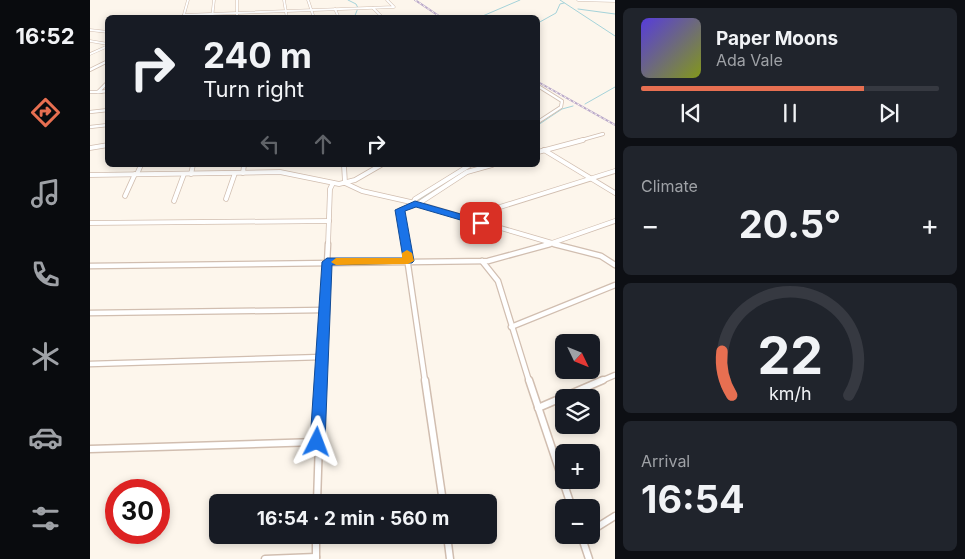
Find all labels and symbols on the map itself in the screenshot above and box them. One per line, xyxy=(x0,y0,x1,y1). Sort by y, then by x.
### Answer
pin xyxy=(460,202,502,244)
north arrow xyxy=(555,334,600,379)
position arrow xyxy=(290,415,342,467)
speed limit sign: 30 xyxy=(105,479,170,544)

